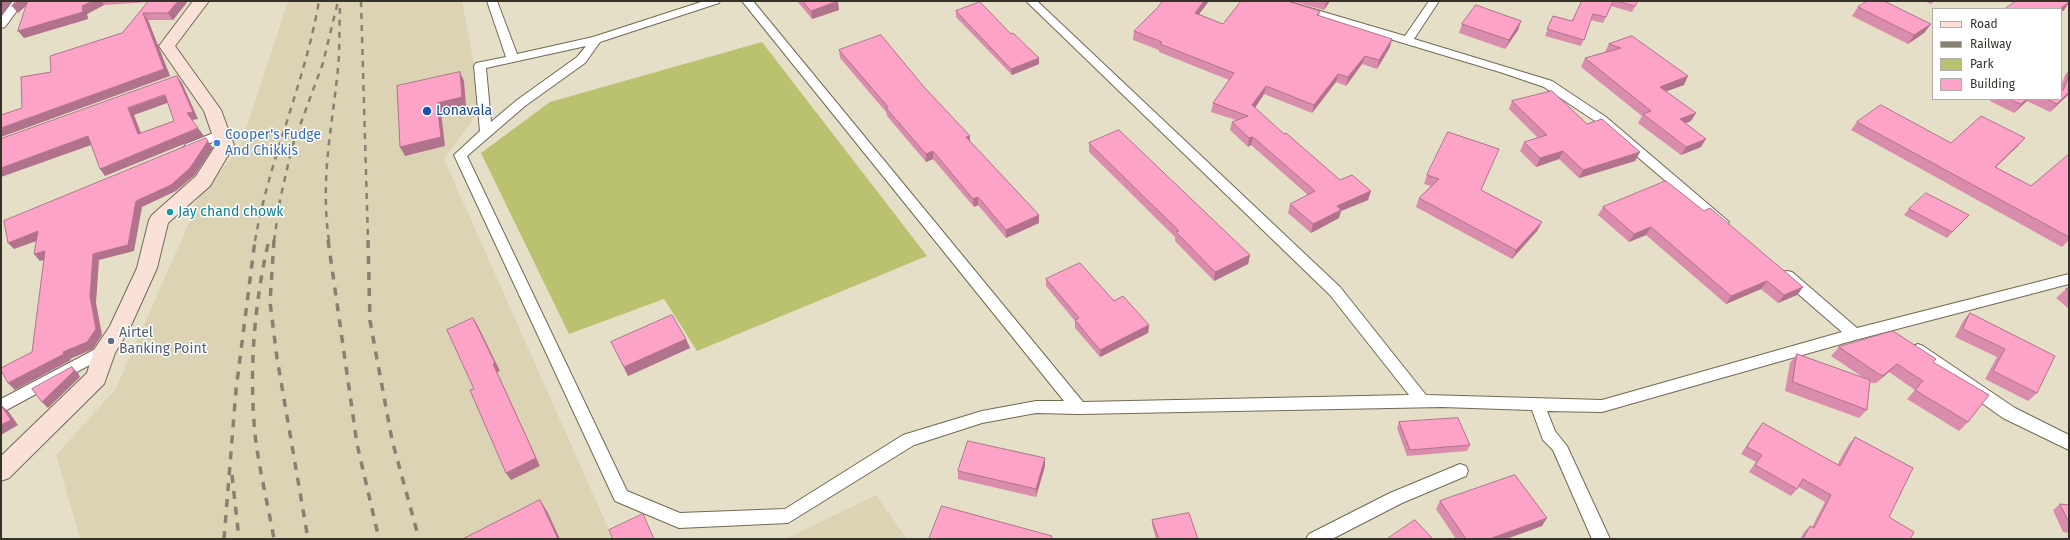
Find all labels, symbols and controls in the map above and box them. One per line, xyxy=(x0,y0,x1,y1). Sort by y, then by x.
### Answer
legend xyxy=(1932,8,2062,100)
text: Road xyxy=(1970,17,1998,31)
text: Railway xyxy=(1970,37,2011,51)
text: Park xyxy=(1970,57,1994,71)
text: Building xyxy=(1970,77,2015,91)
place label: Lonavala xyxy=(436,103,492,119)
marker: Lonavala xyxy=(421,105,433,117)
place label: Cooper's Fudge And Chikkis xyxy=(225,127,321,160)
marker: Cooper's Fudge And Chikkis xyxy=(212,138,222,148)
place label: Jay chand chowk xyxy=(178,204,283,220)
marker: Jay chand chowk xyxy=(165,207,175,217)
place label: Airtel Banking Point xyxy=(119,325,207,358)
marker: Airtel Banking Point xyxy=(106,336,116,346)

